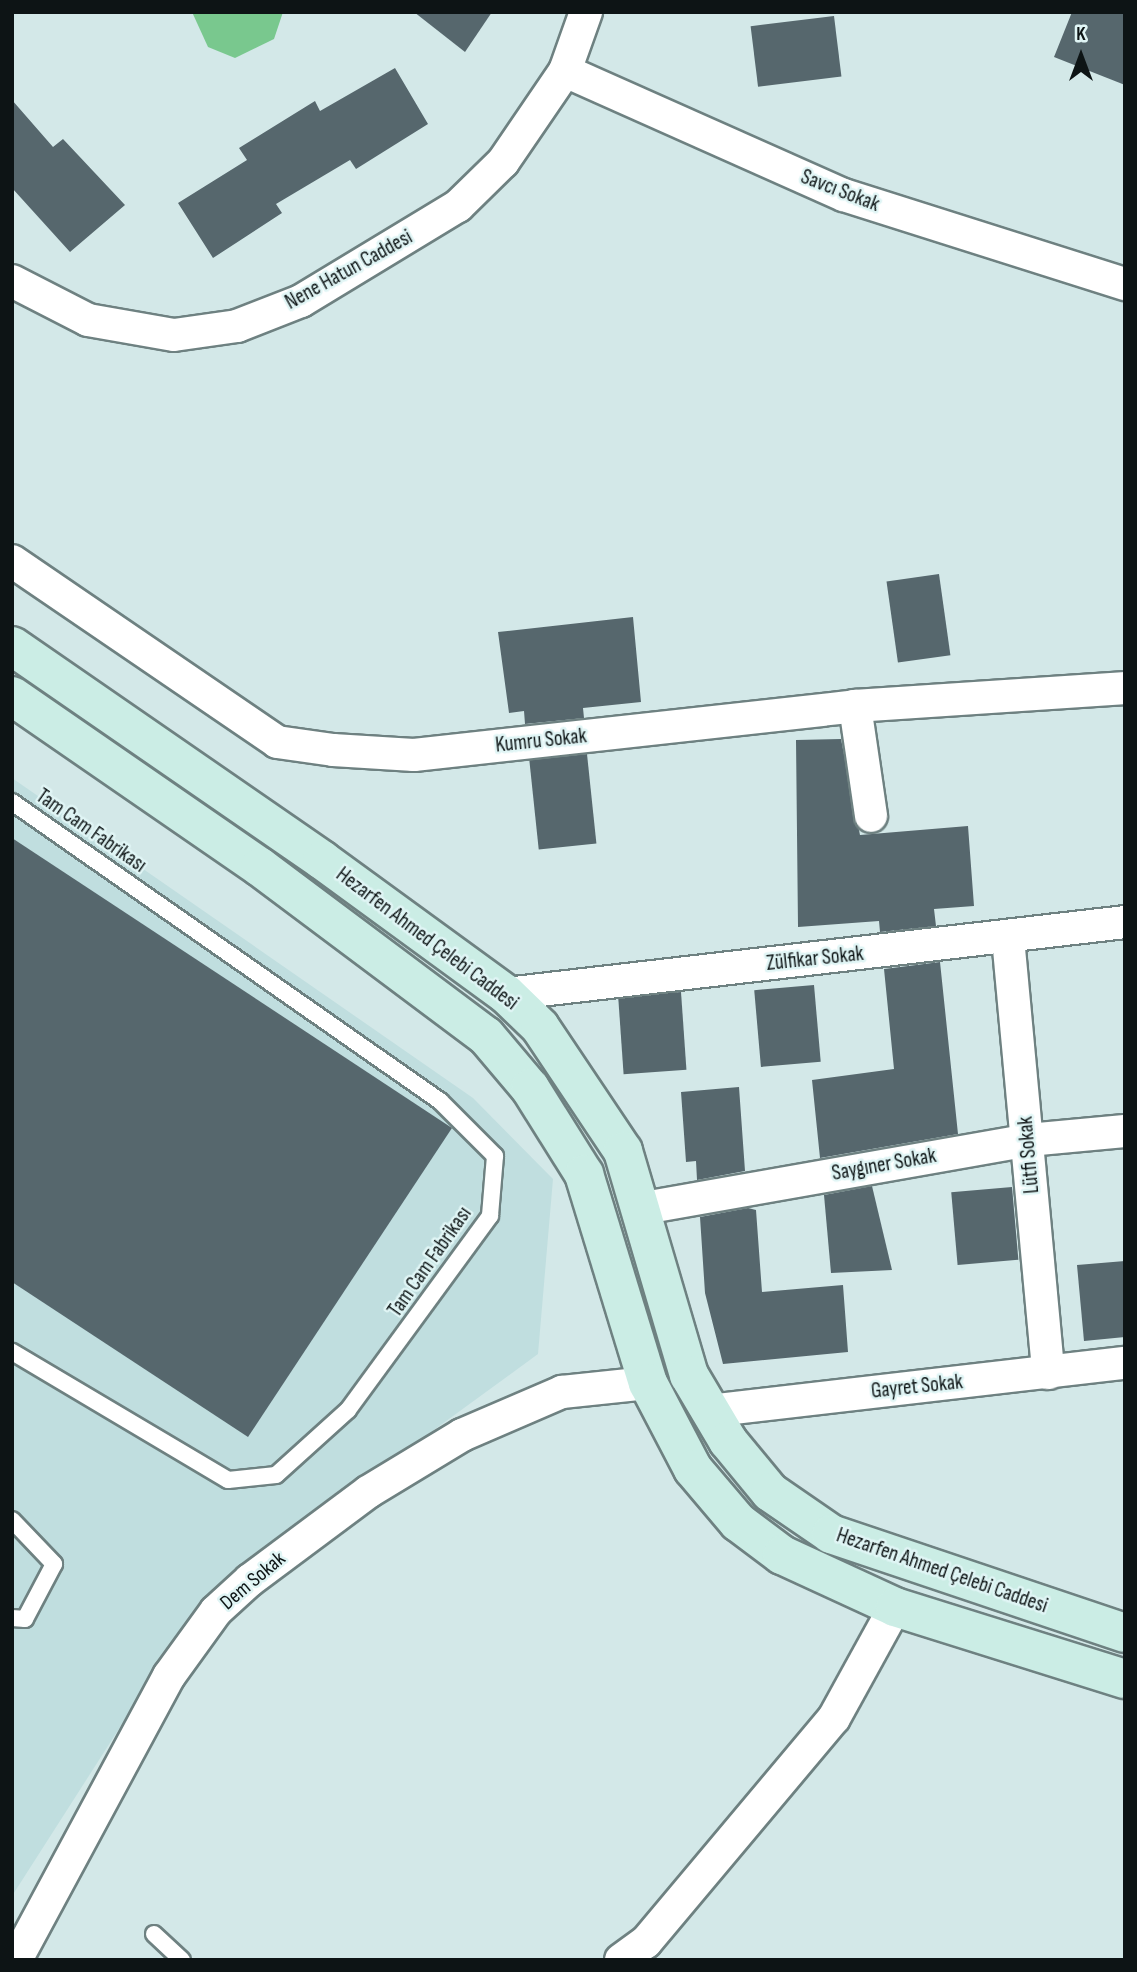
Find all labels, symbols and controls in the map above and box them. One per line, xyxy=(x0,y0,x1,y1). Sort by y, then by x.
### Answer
north arrow xyxy=(1046,21,1116,91)
text: K xyxy=(1076,23,1086,46)
street label: Savcı Sokak xyxy=(797,165,883,217)
street label: Nene Hatun Caddesi xyxy=(281,225,417,315)
street label: Kumru Sokak xyxy=(494,724,588,758)
street label: Tam Cam Fabrikası xyxy=(31,784,151,878)
street label: Hezarfen Ahmed Çelebi Caddesi xyxy=(331,862,523,1016)
street label: Zülfikar Sokak xyxy=(765,941,865,977)
street label: Lütfi Sokak xyxy=(1013,1115,1045,1195)
street label: Saygıner Sokak xyxy=(830,1143,938,1187)
street label: Tam Cam Fabrikası xyxy=(383,1202,477,1322)
street label: Gayret Sokak xyxy=(870,1370,964,1404)
street label: Hezarfen Ahmed Çelebi Caddesi xyxy=(833,1523,1051,1619)
street label: Dem Sokak xyxy=(215,1546,291,1616)

